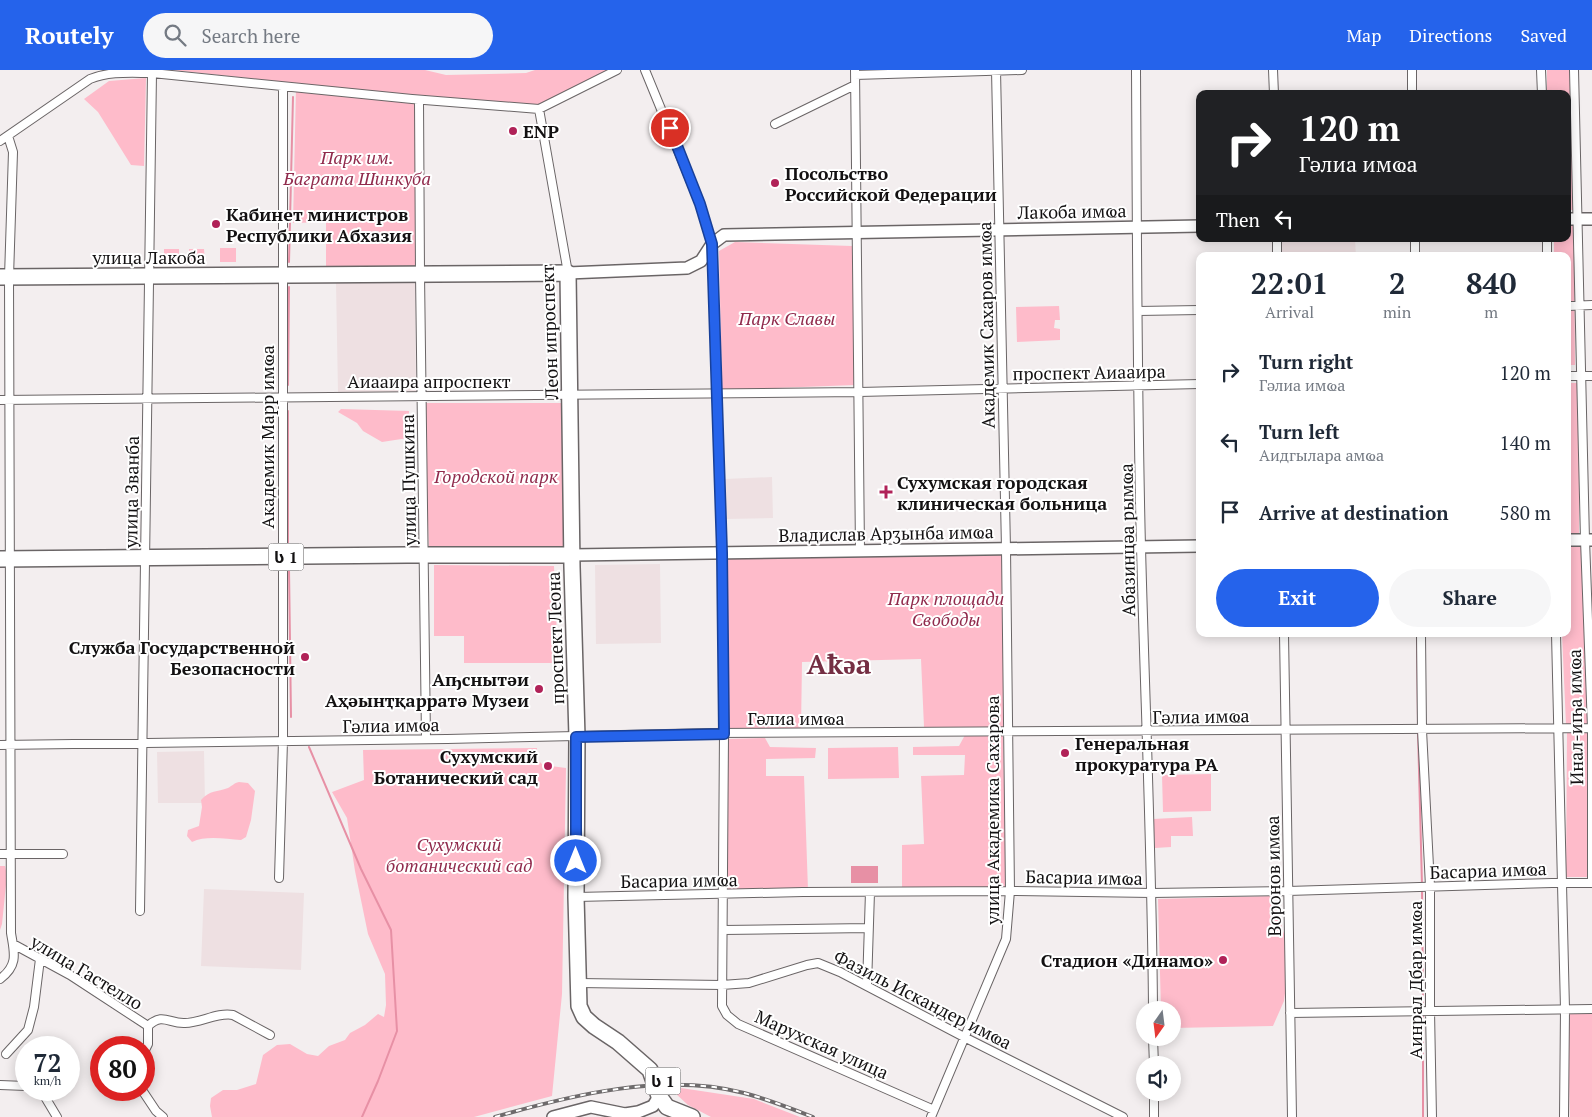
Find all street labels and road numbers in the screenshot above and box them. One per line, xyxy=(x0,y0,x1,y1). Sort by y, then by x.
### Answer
street label: Лакоба имҩа xyxy=(1016,198,1127,224)
street label: Академик Сахаров имҩа xyxy=(972,221,1000,429)
street label: улица Лакоба xyxy=(91,245,206,269)
street label: Леон ипроспект xyxy=(535,264,563,401)
street label: Академик Марр имҩа xyxy=(255,345,279,529)
street label: проспект Аиааира xyxy=(1012,359,1166,385)
street label: Аиааира апроспект xyxy=(347,369,511,393)
street label: улица Пушкина xyxy=(395,414,421,547)
street label: улица Званба xyxy=(118,436,144,549)
street label: Абазинцәа рымҩа xyxy=(1114,463,1140,617)
street label: Владислав Арӡынба имҩа xyxy=(778,519,994,547)
road number: ს 1 xyxy=(268,544,304,571)
street label: проспект Леона xyxy=(541,571,569,705)
street label: Инал-иҧа имҩа xyxy=(1562,649,1588,785)
street label: улица Академика Сахарова xyxy=(980,695,1004,926)
street label: Гәлиа имҩа xyxy=(1152,703,1250,729)
street label: Гәлиа имҩа xyxy=(747,706,845,730)
street label: Гәлиа имҩа xyxy=(342,712,440,738)
street label: Воронов имҩа xyxy=(1260,815,1286,937)
street label: Басариа имҩа xyxy=(1429,856,1547,884)
street label: Басариа имҩа xyxy=(1025,864,1143,890)
street label: Басариа имҩа xyxy=(620,867,738,893)
street label: Аинрал Дбар имҩа xyxy=(1403,901,1427,1059)
street label: улица Гастелло xyxy=(26,928,148,1015)
street label: Фазиль Искандер имҩа xyxy=(830,944,1016,1054)
street label: Марухская улица xyxy=(752,1004,892,1084)
road number: ს 1 xyxy=(646,1068,680,1094)

